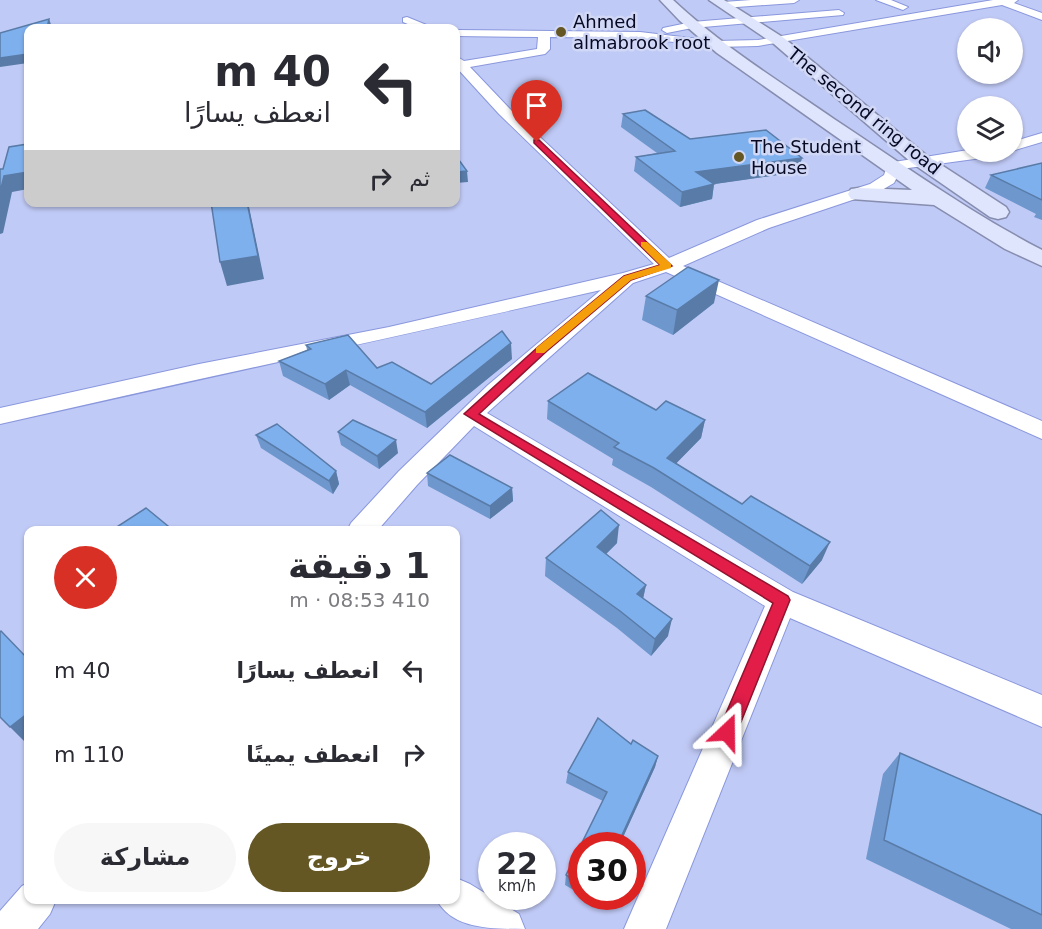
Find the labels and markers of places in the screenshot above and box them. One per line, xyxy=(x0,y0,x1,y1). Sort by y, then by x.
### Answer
place label: Ahmed almabrook root xyxy=(573,11,710,53)
marker: Ahmed almabrook root xyxy=(554,25,568,39)
pin xyxy=(511,80,562,142)
place label: The Student House xyxy=(750,136,861,178)
marker: The Student House xyxy=(732,150,746,164)

